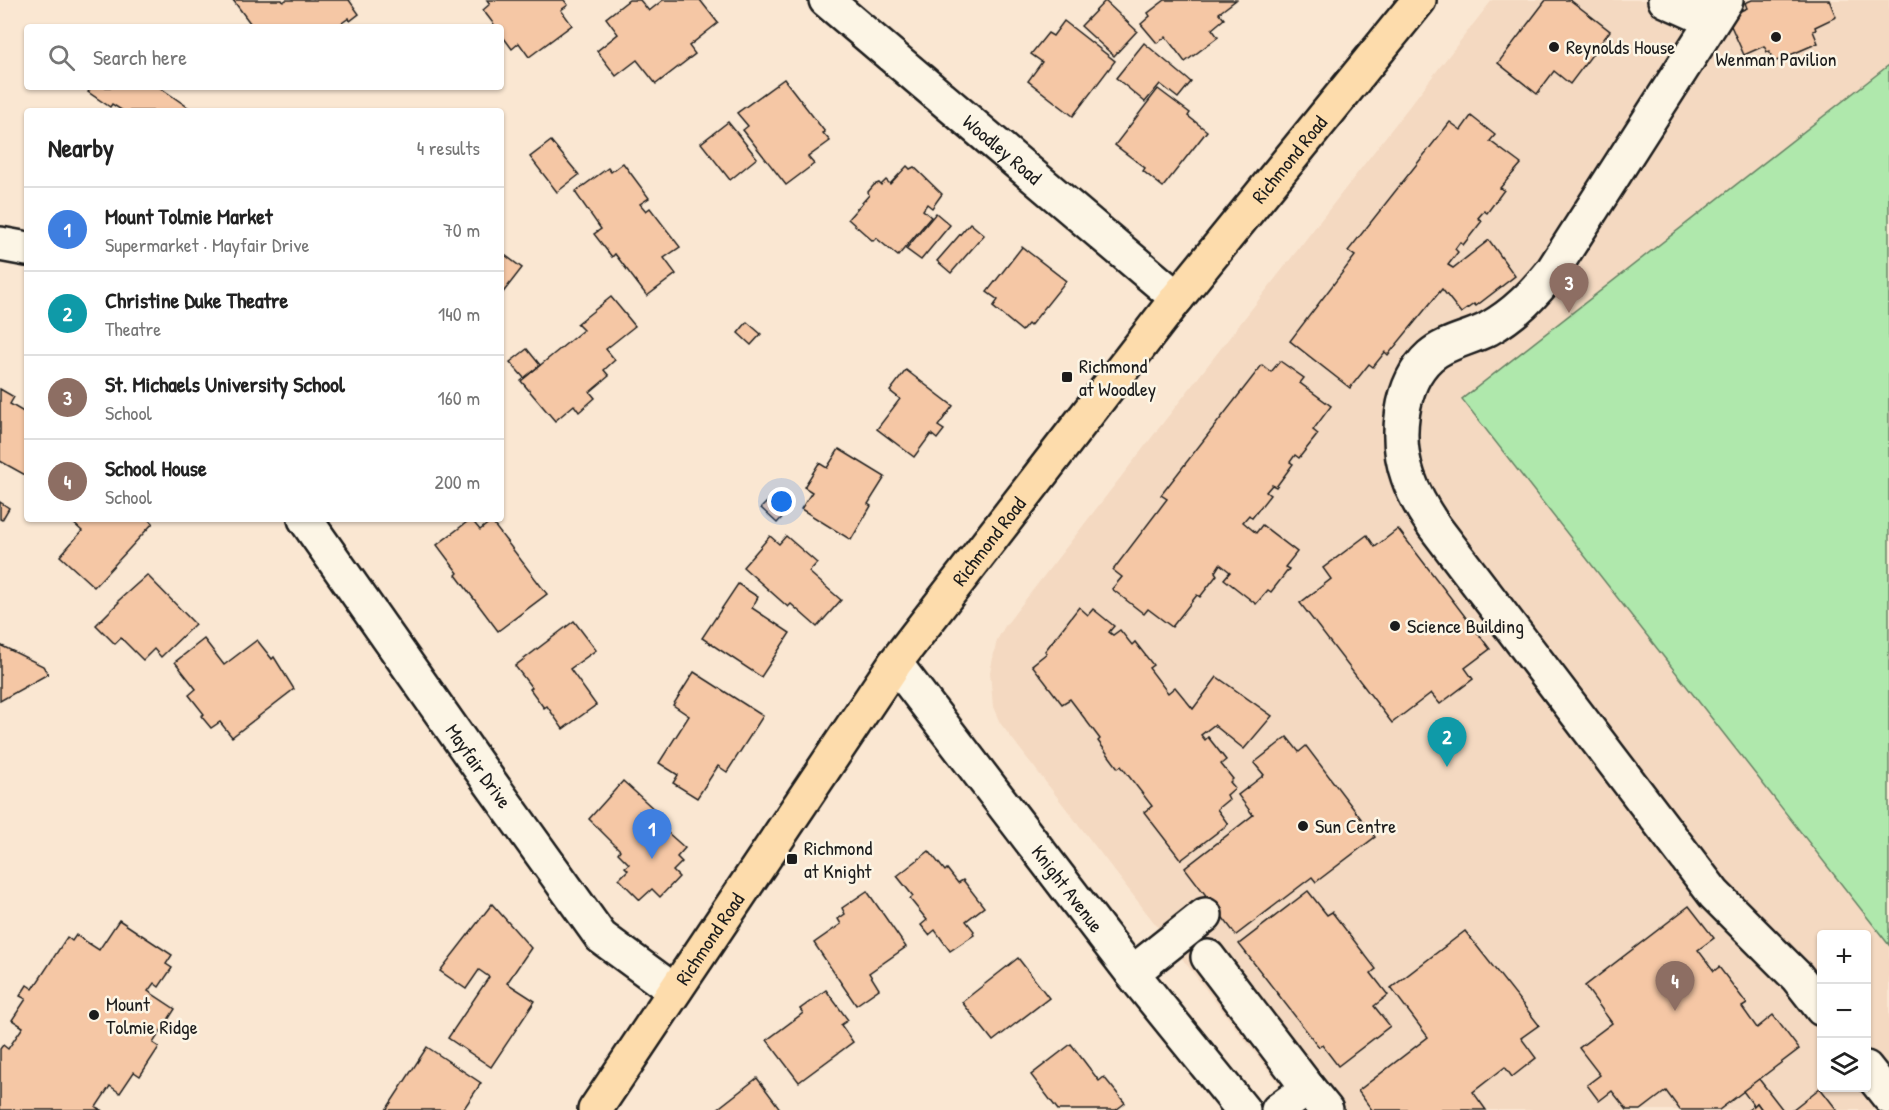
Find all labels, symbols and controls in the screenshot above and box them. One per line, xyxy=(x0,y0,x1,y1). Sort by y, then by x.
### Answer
search box xyxy=(24,24,504,90)
marker: Wenman Pavilion xyxy=(1769,30,1783,44)
place label: Reynolds House xyxy=(1566,33,1675,60)
marker: Reynolds House xyxy=(1547,40,1561,54)
icon: search xyxy=(45,41,78,74)
text: Search here xyxy=(93,42,187,72)
place label: Wenman Pavilion xyxy=(1715,45,1837,72)
street label: Woodley Road xyxy=(957,108,1048,190)
street label: Richmond Road xyxy=(1245,110,1333,209)
text: Nearby xyxy=(48,130,114,165)
text: 4 results xyxy=(417,134,480,161)
text: Mount Tolmie Market xyxy=(105,201,273,231)
text: 1 xyxy=(64,216,71,243)
text: 70 m xyxy=(443,216,480,243)
text: Supermarket · Mayfair Drive xyxy=(105,231,310,258)
pin: 3 xyxy=(1550,264,1588,313)
text: Christine Duke Theatre xyxy=(105,285,288,315)
text: 2 xyxy=(63,300,72,327)
text: 140 m xyxy=(438,300,480,327)
text: Theatre xyxy=(105,315,161,342)
place label: Richmond at Woodley xyxy=(1079,352,1156,402)
text: St. Michaels University School xyxy=(105,369,345,399)
marker: Richmond at Woodley xyxy=(1060,370,1074,384)
text: 3 xyxy=(63,384,72,411)
text: 160 m xyxy=(438,384,480,411)
text: School xyxy=(105,399,152,426)
text: School House xyxy=(105,453,207,483)
text: 4 xyxy=(64,468,71,495)
text: 200 m xyxy=(435,468,480,495)
text: School xyxy=(105,483,152,510)
your location xyxy=(767,487,796,516)
street label: Richmond Road xyxy=(946,491,1032,591)
place label: Science Building xyxy=(1407,612,1524,639)
marker: Science Building xyxy=(1388,619,1402,633)
street label: Mayfair Drive xyxy=(440,718,518,814)
pin: 2 xyxy=(1428,718,1466,767)
pin: 1 xyxy=(632,810,672,859)
place label: Sun Centre xyxy=(1315,812,1396,839)
marker: Sun Centre xyxy=(1296,819,1310,833)
place label: Richmond at Knight xyxy=(804,834,873,884)
street label: Knight Avenue xyxy=(1026,839,1110,938)
marker: Richmond at Knight xyxy=(785,852,799,866)
street label: Richmond Road xyxy=(669,887,750,990)
map controls xyxy=(1817,930,1871,1092)
button: + xyxy=(1817,930,1871,984)
pin: 4 xyxy=(1656,962,1694,1011)
button: − xyxy=(1817,984,1871,1038)
place label: Mount Tolmie Ridge xyxy=(106,990,198,1040)
marker: Mount Tolmie Ridge xyxy=(87,1008,101,1022)
button: layers xyxy=(1817,1038,1871,1092)

